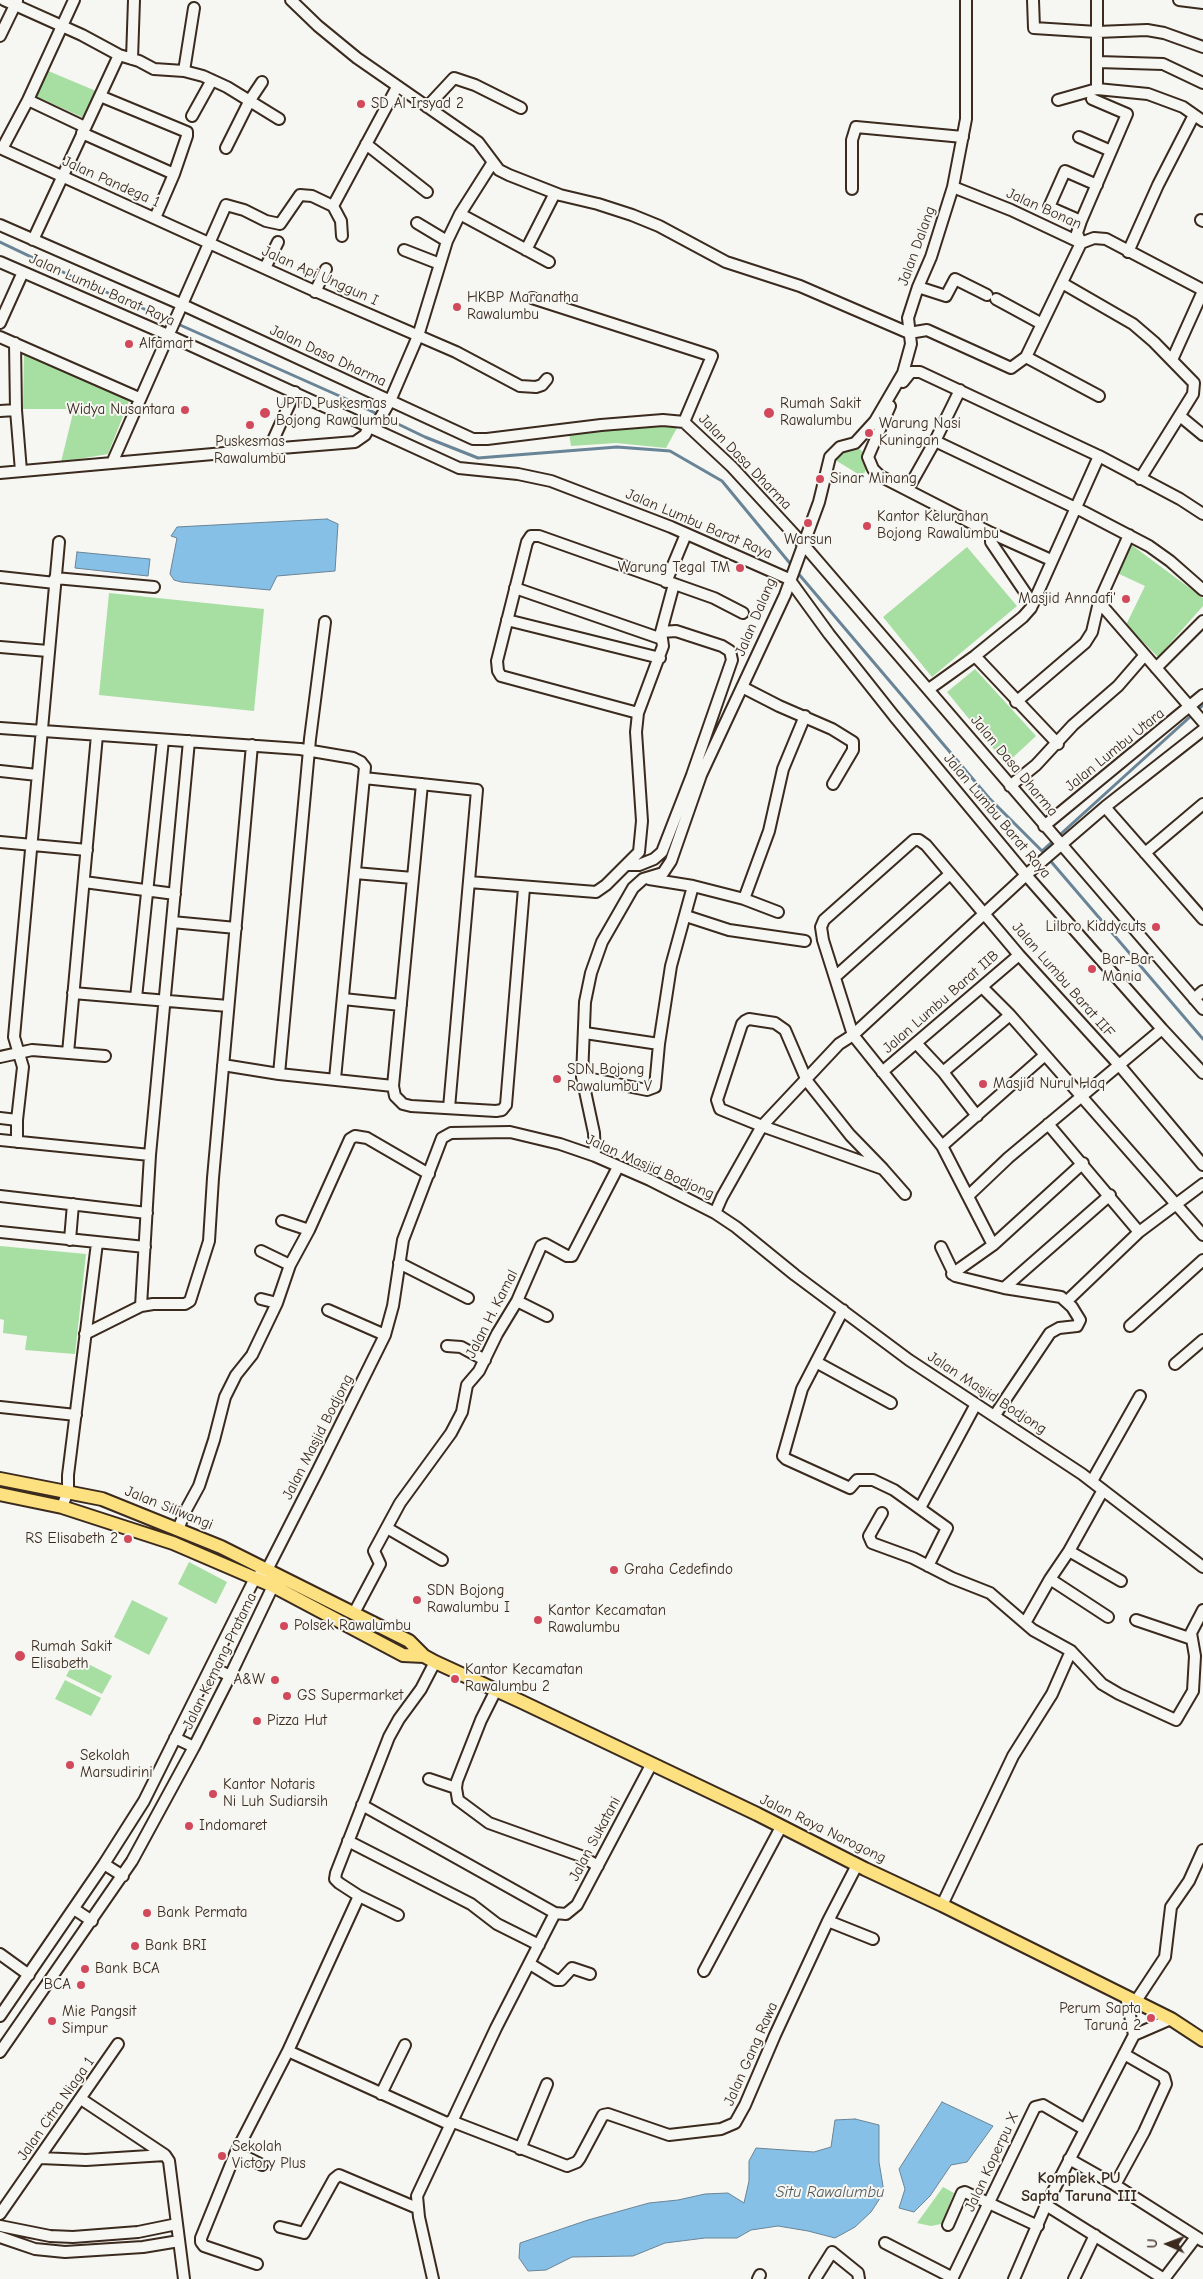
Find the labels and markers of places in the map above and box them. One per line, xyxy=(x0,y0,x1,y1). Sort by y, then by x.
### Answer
place label: SD Al Irsyad 2 xyxy=(371,95,464,113)
marker: SD Al Irsyad 2 xyxy=(355,98,367,110)
place label: HKBP Maranatha Rawalumbu xyxy=(467,289,579,324)
marker: HKBP Maranatha Rawalumbu xyxy=(451,301,463,313)
place label: Alfamart xyxy=(139,335,193,353)
marker: Alfamart xyxy=(123,338,135,350)
place label: UPTD Puskesmas Bojong Rawalumbu xyxy=(276,395,398,430)
place label: Rumah Sakit Rawalumbu xyxy=(780,395,861,430)
place label: Widya Nusantara xyxy=(67,401,175,419)
marker: Widya Nusantara xyxy=(179,404,191,416)
marker: UPTD Puskesmas Bojong Rawalumbu xyxy=(258,406,272,420)
marker: Rumah Sakit Rawalumbu xyxy=(762,406,776,420)
place label: Warung Nasi Kuningan xyxy=(879,415,961,450)
marker: Puskesmas Rawalumbu xyxy=(244,419,256,431)
marker: Warung Nasi Kuningan xyxy=(863,427,875,439)
place label: Puskesmas Rawalumbu xyxy=(214,433,286,468)
place label: Sinar Minang xyxy=(830,470,917,488)
marker: Sinar Minang xyxy=(814,473,826,485)
place label: Kantor Kelurahan Bojong Rawalumbu xyxy=(877,508,999,543)
marker: Warsun xyxy=(802,517,814,529)
marker: Kantor Kelurahan Bojong Rawalumbu xyxy=(861,520,873,532)
place label: Warsun xyxy=(784,531,832,549)
place label: Warung Tegal TM xyxy=(618,559,730,577)
marker: Warung Tegal TM xyxy=(734,562,746,574)
place label: Masjid Annaafi' xyxy=(1018,590,1116,608)
marker: Masjid Annaafi' xyxy=(1120,593,1132,605)
place label: Lilbro Kiddycuts xyxy=(1046,918,1146,936)
marker: Lilbro Kiddycuts xyxy=(1150,921,1162,933)
place label: Bar-Bar Mania xyxy=(1102,951,1153,986)
marker: Bar-Bar Mania xyxy=(1086,963,1098,975)
place label: SDN Bojong Rawalumbu V xyxy=(567,1061,652,1096)
marker: SDN Bojong Rawalumbu V xyxy=(551,1073,563,1085)
place label: Masjid Nurul Haq xyxy=(993,1075,1105,1093)
marker: Masjid Nurul Haq xyxy=(977,1078,989,1090)
place label: RS Elisabeth 2 xyxy=(25,1530,118,1548)
marker: RS Elisabeth 2 xyxy=(122,1533,134,1545)
place label: Graha Cedefindo xyxy=(624,1561,733,1579)
marker: Graha Cedefindo xyxy=(608,1564,620,1576)
place label: SDN Bojong Rawalumbu I xyxy=(427,1582,510,1617)
marker: SDN Bojong Rawalumbu I xyxy=(411,1594,423,1606)
place label: Kantor Kecamatan Rawalumbu xyxy=(548,1602,666,1637)
marker: Kantor Kecamatan Rawalumbu xyxy=(532,1614,544,1626)
place label: Polsek Rawalumbu xyxy=(294,1617,411,1635)
marker: Polsek Rawalumbu xyxy=(278,1620,290,1632)
place label: Rumah Sakit Elisabeth xyxy=(31,1638,112,1673)
marker: Rumah Sakit Elisabeth xyxy=(13,1649,27,1663)
place label: Kantor Kecamatan Rawalumbu 2 xyxy=(465,1661,583,1696)
place label: A&W xyxy=(234,1671,265,1689)
marker: Kantor Kecamatan Rawalumbu 2 xyxy=(449,1673,461,1685)
marker: A&W xyxy=(269,1674,281,1686)
place label: GS Supermarket xyxy=(297,1687,403,1705)
marker: GS Supermarket xyxy=(281,1690,293,1702)
place label: Pizza Hut xyxy=(267,1712,327,1730)
marker: Pizza Hut xyxy=(251,1715,263,1727)
place label: Sekolah Marsudirini xyxy=(80,1747,153,1782)
marker: Sekolah Marsudirini xyxy=(64,1759,76,1771)
place label: Kantor Notaris Ni Luh Sudiarsih xyxy=(223,1776,328,1811)
marker: Kantor Notaris Ni Luh Sudiarsih xyxy=(207,1788,219,1800)
place label: Indomaret xyxy=(199,1817,267,1835)
marker: Indomaret xyxy=(183,1820,195,1832)
place label: Bank Permata xyxy=(157,1904,248,1922)
marker: Bank Permata xyxy=(141,1907,153,1919)
place label: Bank BRI xyxy=(145,1937,207,1955)
marker: Bank BRI xyxy=(129,1940,141,1952)
place label: Bank BCA xyxy=(95,1960,160,1978)
marker: Bank BCA xyxy=(79,1963,91,1975)
place label: BCA xyxy=(44,1976,71,1994)
marker: BCA xyxy=(75,1979,87,1991)
place label: Perum Sapta Taruna 2 xyxy=(1059,2000,1141,2035)
place label: Mie Pangsit Simpur xyxy=(62,2003,136,2038)
marker: Perum Sapta Taruna 2 xyxy=(1145,2012,1157,2024)
marker: Mie Pangsit Simpur xyxy=(46,2015,58,2027)
place label: Sekolah Victory Plus xyxy=(232,2138,306,2173)
marker: Sekolah Victory Plus xyxy=(216,2150,228,2162)

